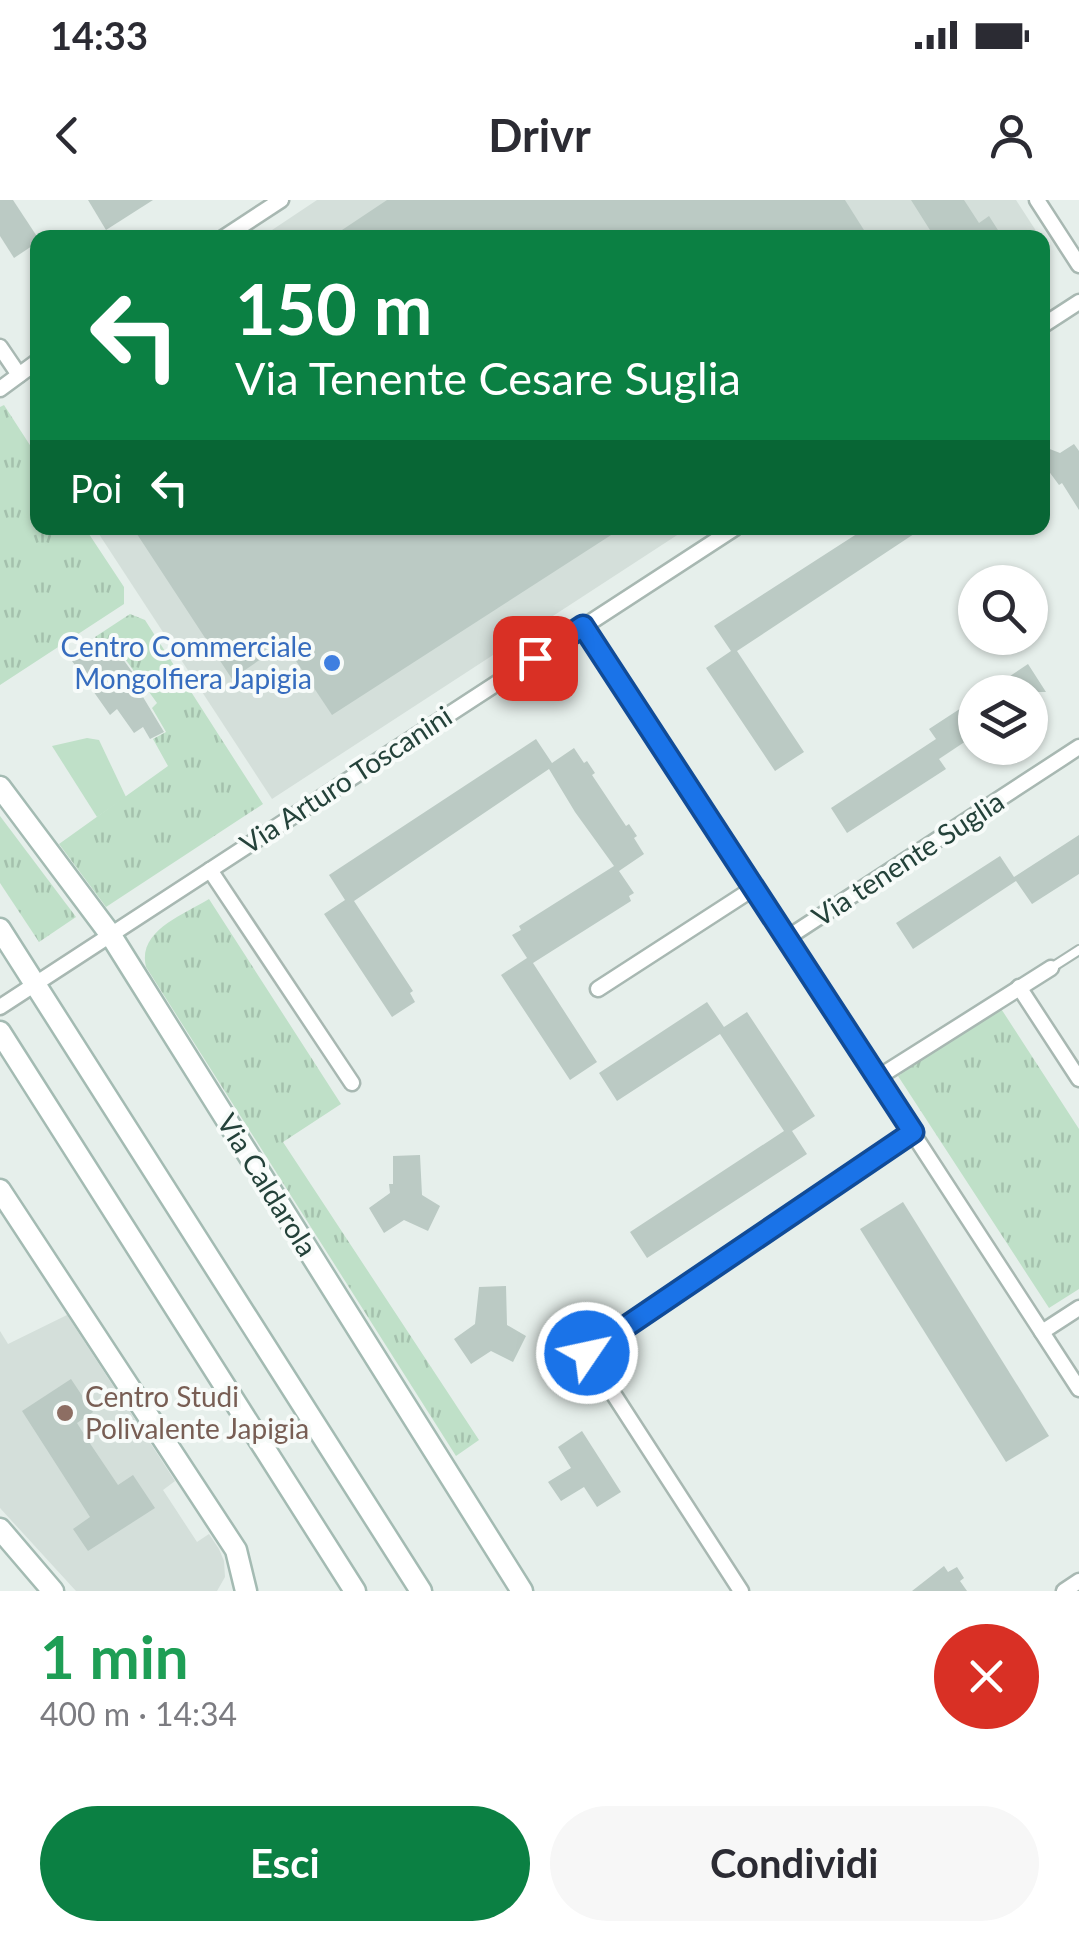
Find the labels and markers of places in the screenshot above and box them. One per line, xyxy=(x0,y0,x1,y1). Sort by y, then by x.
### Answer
pin xyxy=(493,616,578,701)
place label: Centro Commerciale Mongolfiera Japigia xyxy=(61,629,312,695)
marker: Centro Commerciale Mongolfiera Japigia xyxy=(321,652,343,674)
place label: Centro Studi Polivalente Japigia xyxy=(85,1379,309,1445)
marker: Centro Studi Polivalente Japigia xyxy=(54,1402,76,1424)

